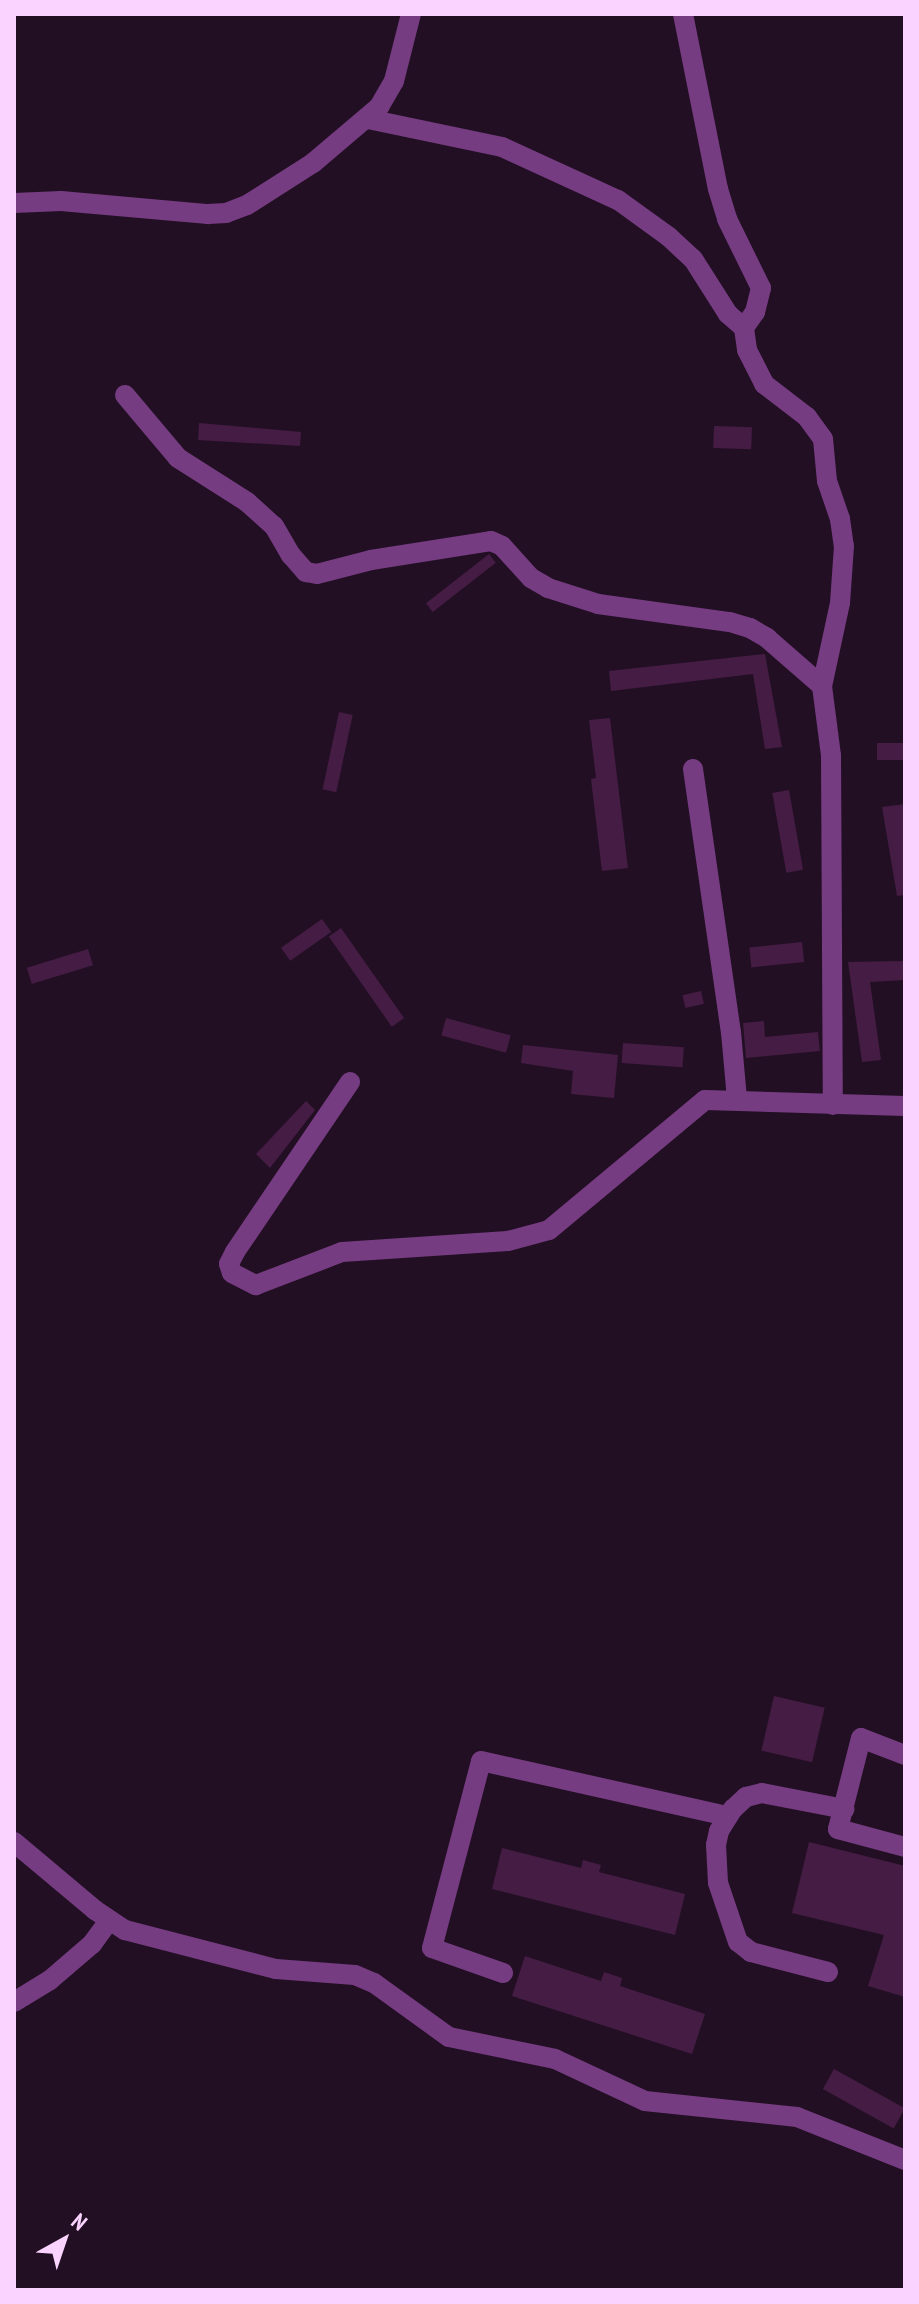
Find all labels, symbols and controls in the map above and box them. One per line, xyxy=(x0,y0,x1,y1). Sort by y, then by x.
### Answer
north arrow xyxy=(24,2200,104,2280)
text: N xyxy=(66,2207,93,2236)

